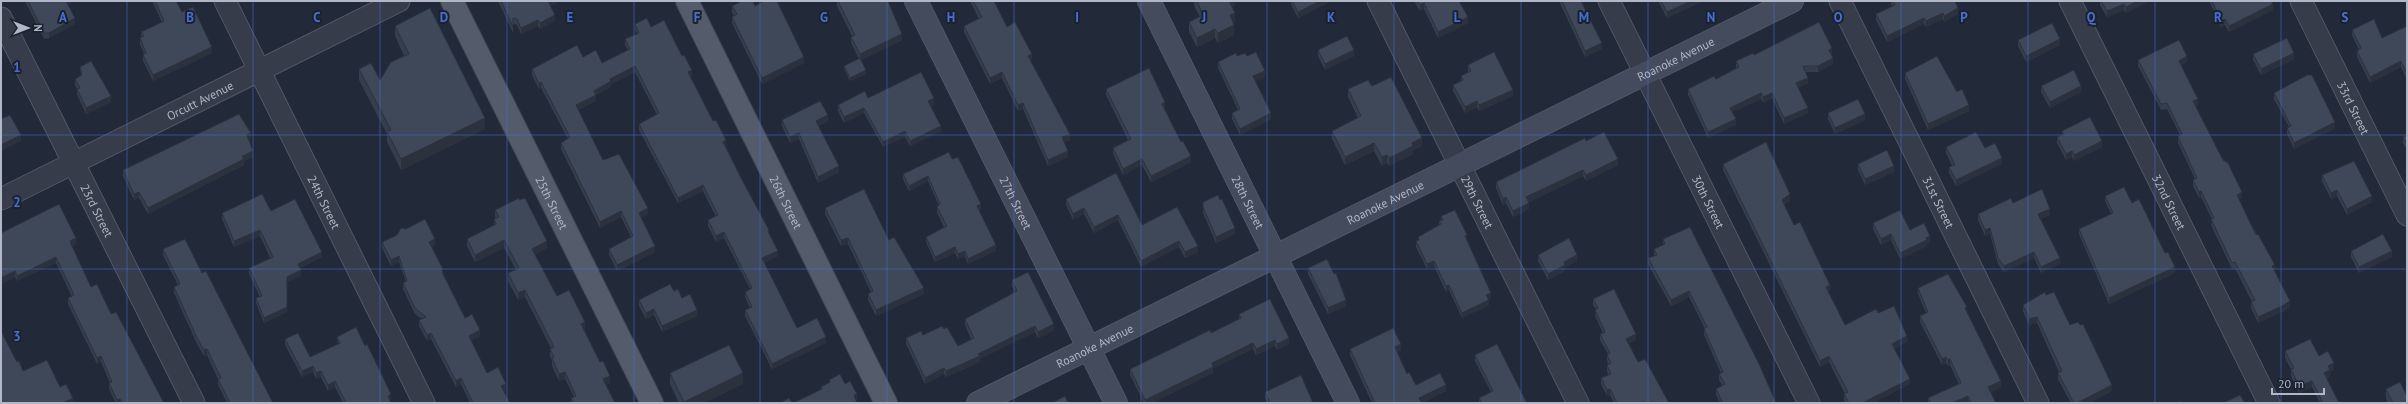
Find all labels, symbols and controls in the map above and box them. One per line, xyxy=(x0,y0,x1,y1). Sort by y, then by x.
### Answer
north arrow xyxy=(8,8,48,48)
text: A xyxy=(59,9,67,26)
text: B xyxy=(186,9,194,26)
text: C xyxy=(313,9,321,26)
text: D xyxy=(440,9,448,26)
text: E xyxy=(567,9,574,26)
text: F xyxy=(694,9,701,26)
text: G xyxy=(820,9,828,26)
text: H xyxy=(947,9,955,26)
text: I xyxy=(1075,9,1079,26)
text: J xyxy=(1201,9,1206,26)
text: K xyxy=(1327,9,1335,26)
text: L xyxy=(1454,9,1461,26)
text: M xyxy=(1579,9,1589,26)
text: N xyxy=(1707,9,1715,26)
text: O xyxy=(1834,9,1843,26)
text: P xyxy=(1960,9,1968,26)
text: Q xyxy=(2087,9,2097,26)
text: R xyxy=(2214,9,2222,26)
text: S xyxy=(2342,9,2349,26)
text: N xyxy=(31,24,45,32)
street label: Roanoke Avenue xyxy=(1635,33,1717,84)
text: 1 xyxy=(13,59,21,76)
street label: Orcutt Avenue xyxy=(164,77,236,123)
street label: 33rd Street xyxy=(2334,79,2373,137)
street label: 29th Street xyxy=(1458,172,1497,231)
street label: 30th Street xyxy=(1689,172,1728,231)
street label: 32nd Street xyxy=(2149,172,2189,232)
street label: 24th Street xyxy=(305,173,344,231)
street label: 25th Street xyxy=(533,173,572,232)
street label: 26th Street xyxy=(767,173,806,231)
street label: 27th Street xyxy=(997,173,1036,231)
street label: 28th Street xyxy=(1229,173,1268,231)
street label: 31st Street xyxy=(1920,173,1958,230)
street label: Roanoke Avenue xyxy=(1344,177,1426,227)
street label: 23rd Street xyxy=(78,181,117,239)
text: 2 xyxy=(13,194,21,211)
street label: Roanoke Avenue xyxy=(1054,320,1136,371)
text: 3 xyxy=(13,328,21,345)
scale bar xyxy=(2272,370,2324,396)
text: 20 m xyxy=(2278,376,2304,391)

